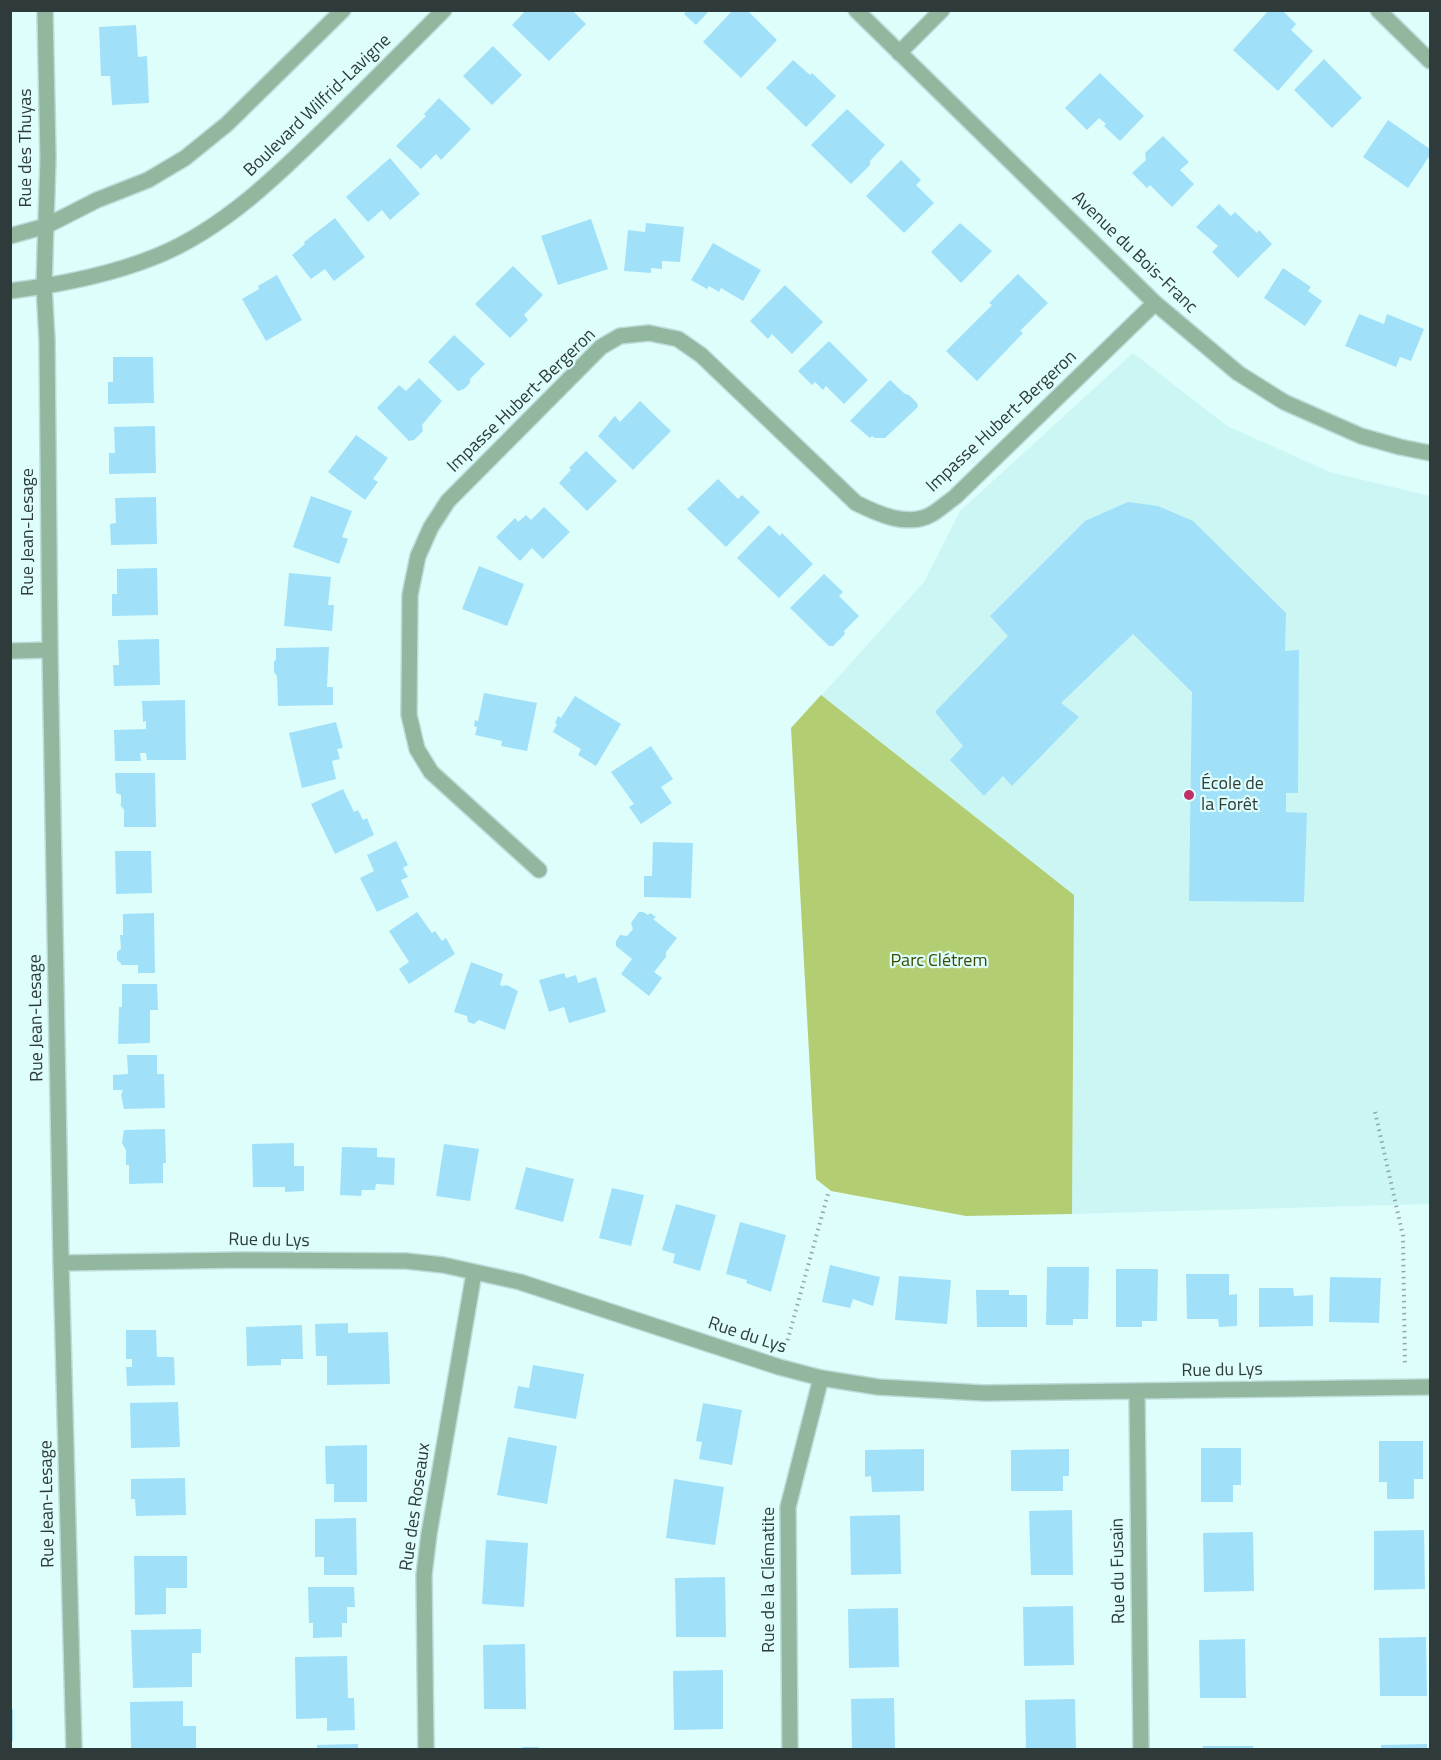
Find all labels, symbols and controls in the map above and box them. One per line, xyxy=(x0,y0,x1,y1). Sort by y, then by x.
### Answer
street label: Boulevard Wilfrid-Lavigne xyxy=(240,30,396,182)
street label: Rue des Thuyas xyxy=(16,88,38,208)
street label: Avenue du Bois-Franc xyxy=(1067,188,1201,318)
street label: Impasse Hubert-Bergeron xyxy=(443,324,601,478)
street label: Impasse Hubert-Bergeron xyxy=(922,347,1082,497)
street label: Rue Jean-Lesage xyxy=(18,468,40,596)
place label: École de la Forêt xyxy=(1201,774,1264,816)
marker: École de la Forêt xyxy=(1182,788,1196,802)
park label: Parc Clétrem xyxy=(891,951,987,973)
street label: Rue Jean-Lesage xyxy=(25,954,49,1082)
street label: Rue du Lys xyxy=(228,1229,310,1253)
street label: Rue du Lys xyxy=(705,1313,789,1359)
street label: Rue du Lys xyxy=(1181,1359,1263,1383)
street label: Rue Jean-Lesage xyxy=(36,1440,60,1568)
street label: Rue des Roseaux xyxy=(396,1442,436,1572)
street label: Rue de la Clématite xyxy=(759,1507,781,1653)
street label: Rue du Fusain xyxy=(1107,1518,1131,1624)

